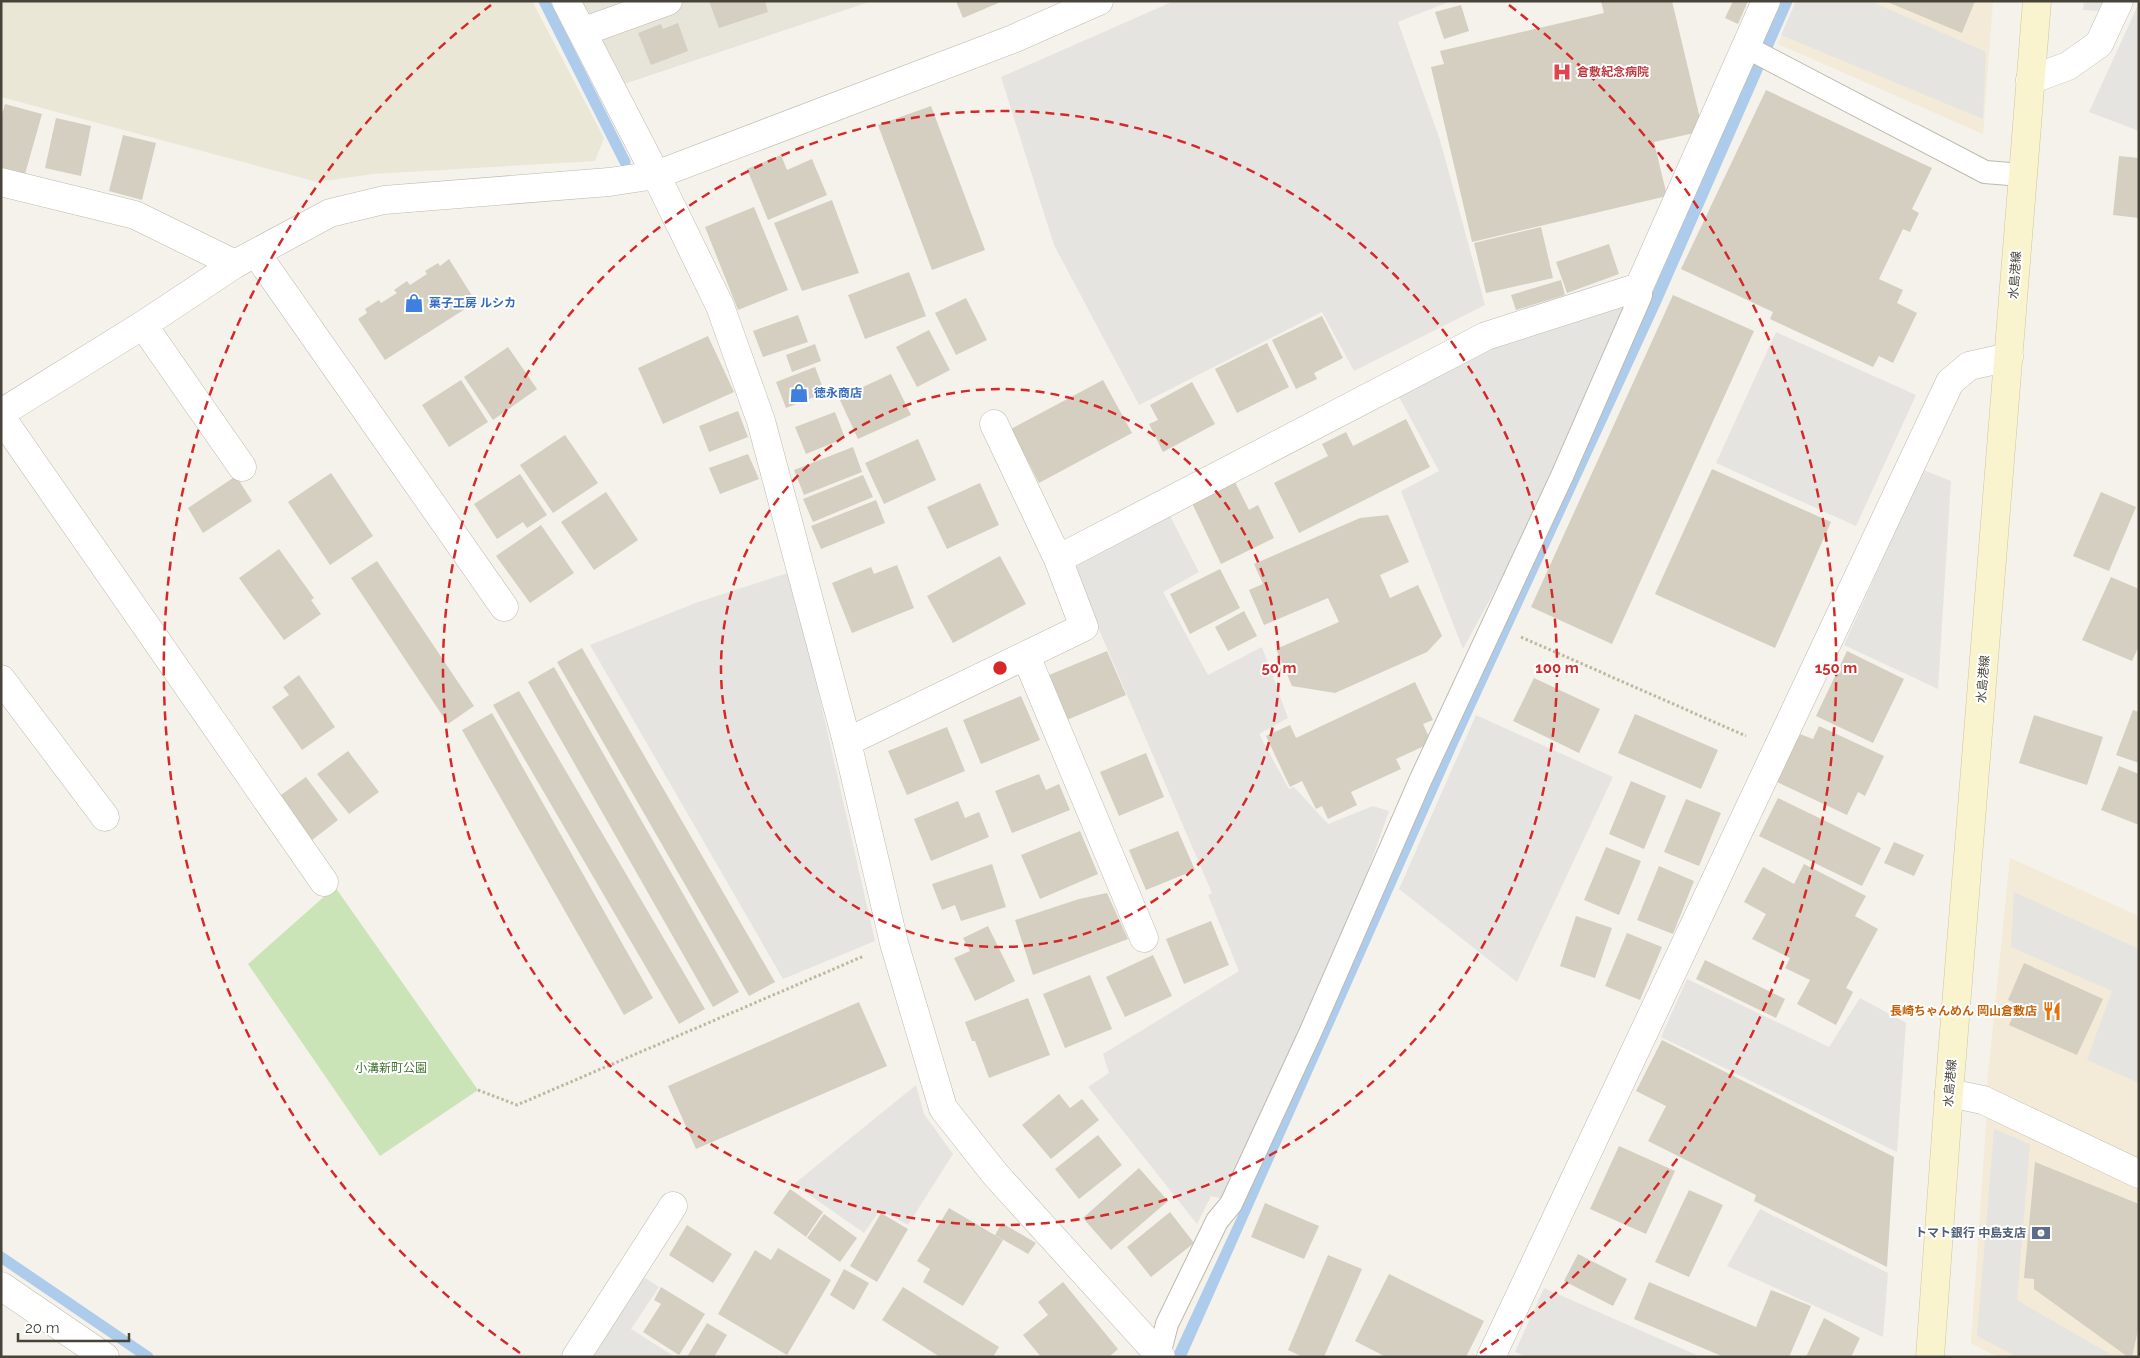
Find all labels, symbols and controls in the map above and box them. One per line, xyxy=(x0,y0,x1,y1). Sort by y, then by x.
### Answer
hospital icon: 倉敷紀念病院 xyxy=(1551,61,1573,83)
place label: 倉敷紀念病院 xyxy=(1577,65,1649,79)
street label: 水島港線 xyxy=(2006,251,2024,299)
shop icon: 菓子工房 ルシカ xyxy=(403,292,425,314)
place label: 菓子工房 ルシカ xyxy=(429,296,516,310)
shop icon: 徳永商店 xyxy=(788,382,810,404)
place label: 徳永商店 xyxy=(814,386,862,400)
street label: 水島港線 xyxy=(1974,654,1992,704)
centre of rings xyxy=(991,659,1009,677)
text: 50 m xyxy=(1261,659,1297,677)
text: 100 m xyxy=(1535,659,1579,677)
text: 150 m xyxy=(1815,659,1857,677)
restaurant icon: 長崎ちゃんめん 岡山倉敷店 xyxy=(2041,1000,2063,1022)
place label: 長崎ちゃんめん 岡山倉敷店 xyxy=(1890,1004,2037,1018)
street label: 水島港線 xyxy=(1941,1058,1959,1108)
park label: 小溝新町公園 xyxy=(355,1061,427,1075)
bank icon: トマト銀行 中島支店 xyxy=(2030,1222,2052,1244)
place label: トマト銀行 中島支店 xyxy=(1915,1226,2026,1240)
scale bar xyxy=(18,1310,129,1342)
text: 20 m xyxy=(25,1319,60,1337)

